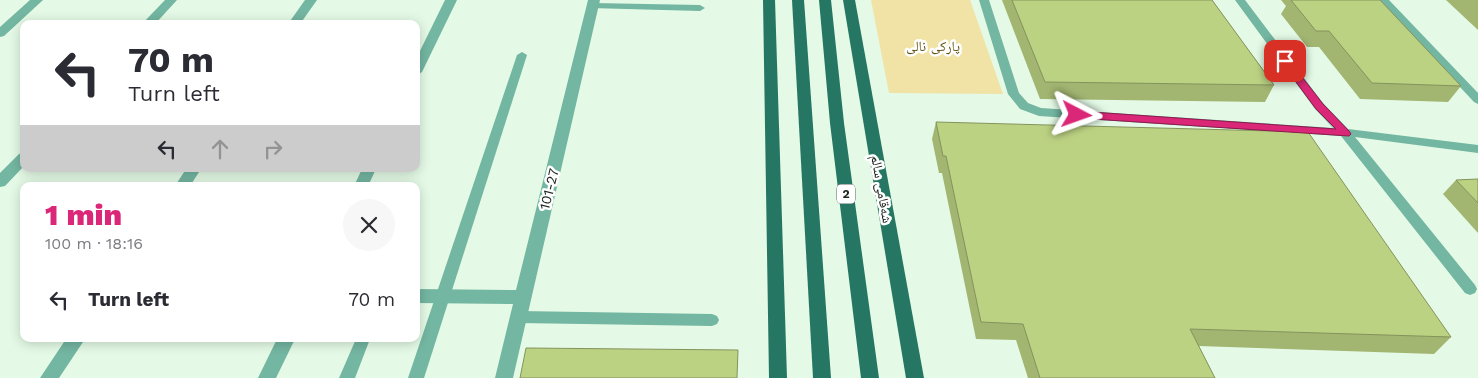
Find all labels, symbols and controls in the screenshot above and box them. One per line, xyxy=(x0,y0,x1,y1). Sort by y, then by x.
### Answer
park label: پارکی نالی xyxy=(906,38,960,55)
text: 70 m xyxy=(128,39,214,81)
icon: left xyxy=(45,40,110,105)
pin xyxy=(1264,40,1306,82)
icon: arrive xyxy=(1271,47,1299,75)
text: Turn left xyxy=(128,81,220,106)
position arrow xyxy=(1050,88,1102,140)
icon: left xyxy=(153,135,181,163)
icon: ahead xyxy=(206,135,234,163)
icon: right xyxy=(259,135,287,163)
street label: شەقامی سالم xyxy=(866,154,896,225)
street label: 101-27 xyxy=(536,167,562,211)
road number: 2 xyxy=(837,184,855,203)
text: 1 min xyxy=(45,197,122,232)
button: close xyxy=(343,199,395,251)
text: 100 m · 18:16 xyxy=(45,234,143,253)
icon: left xyxy=(45,286,73,314)
text: Turn left xyxy=(88,288,169,311)
text: 70 m xyxy=(348,288,395,311)

